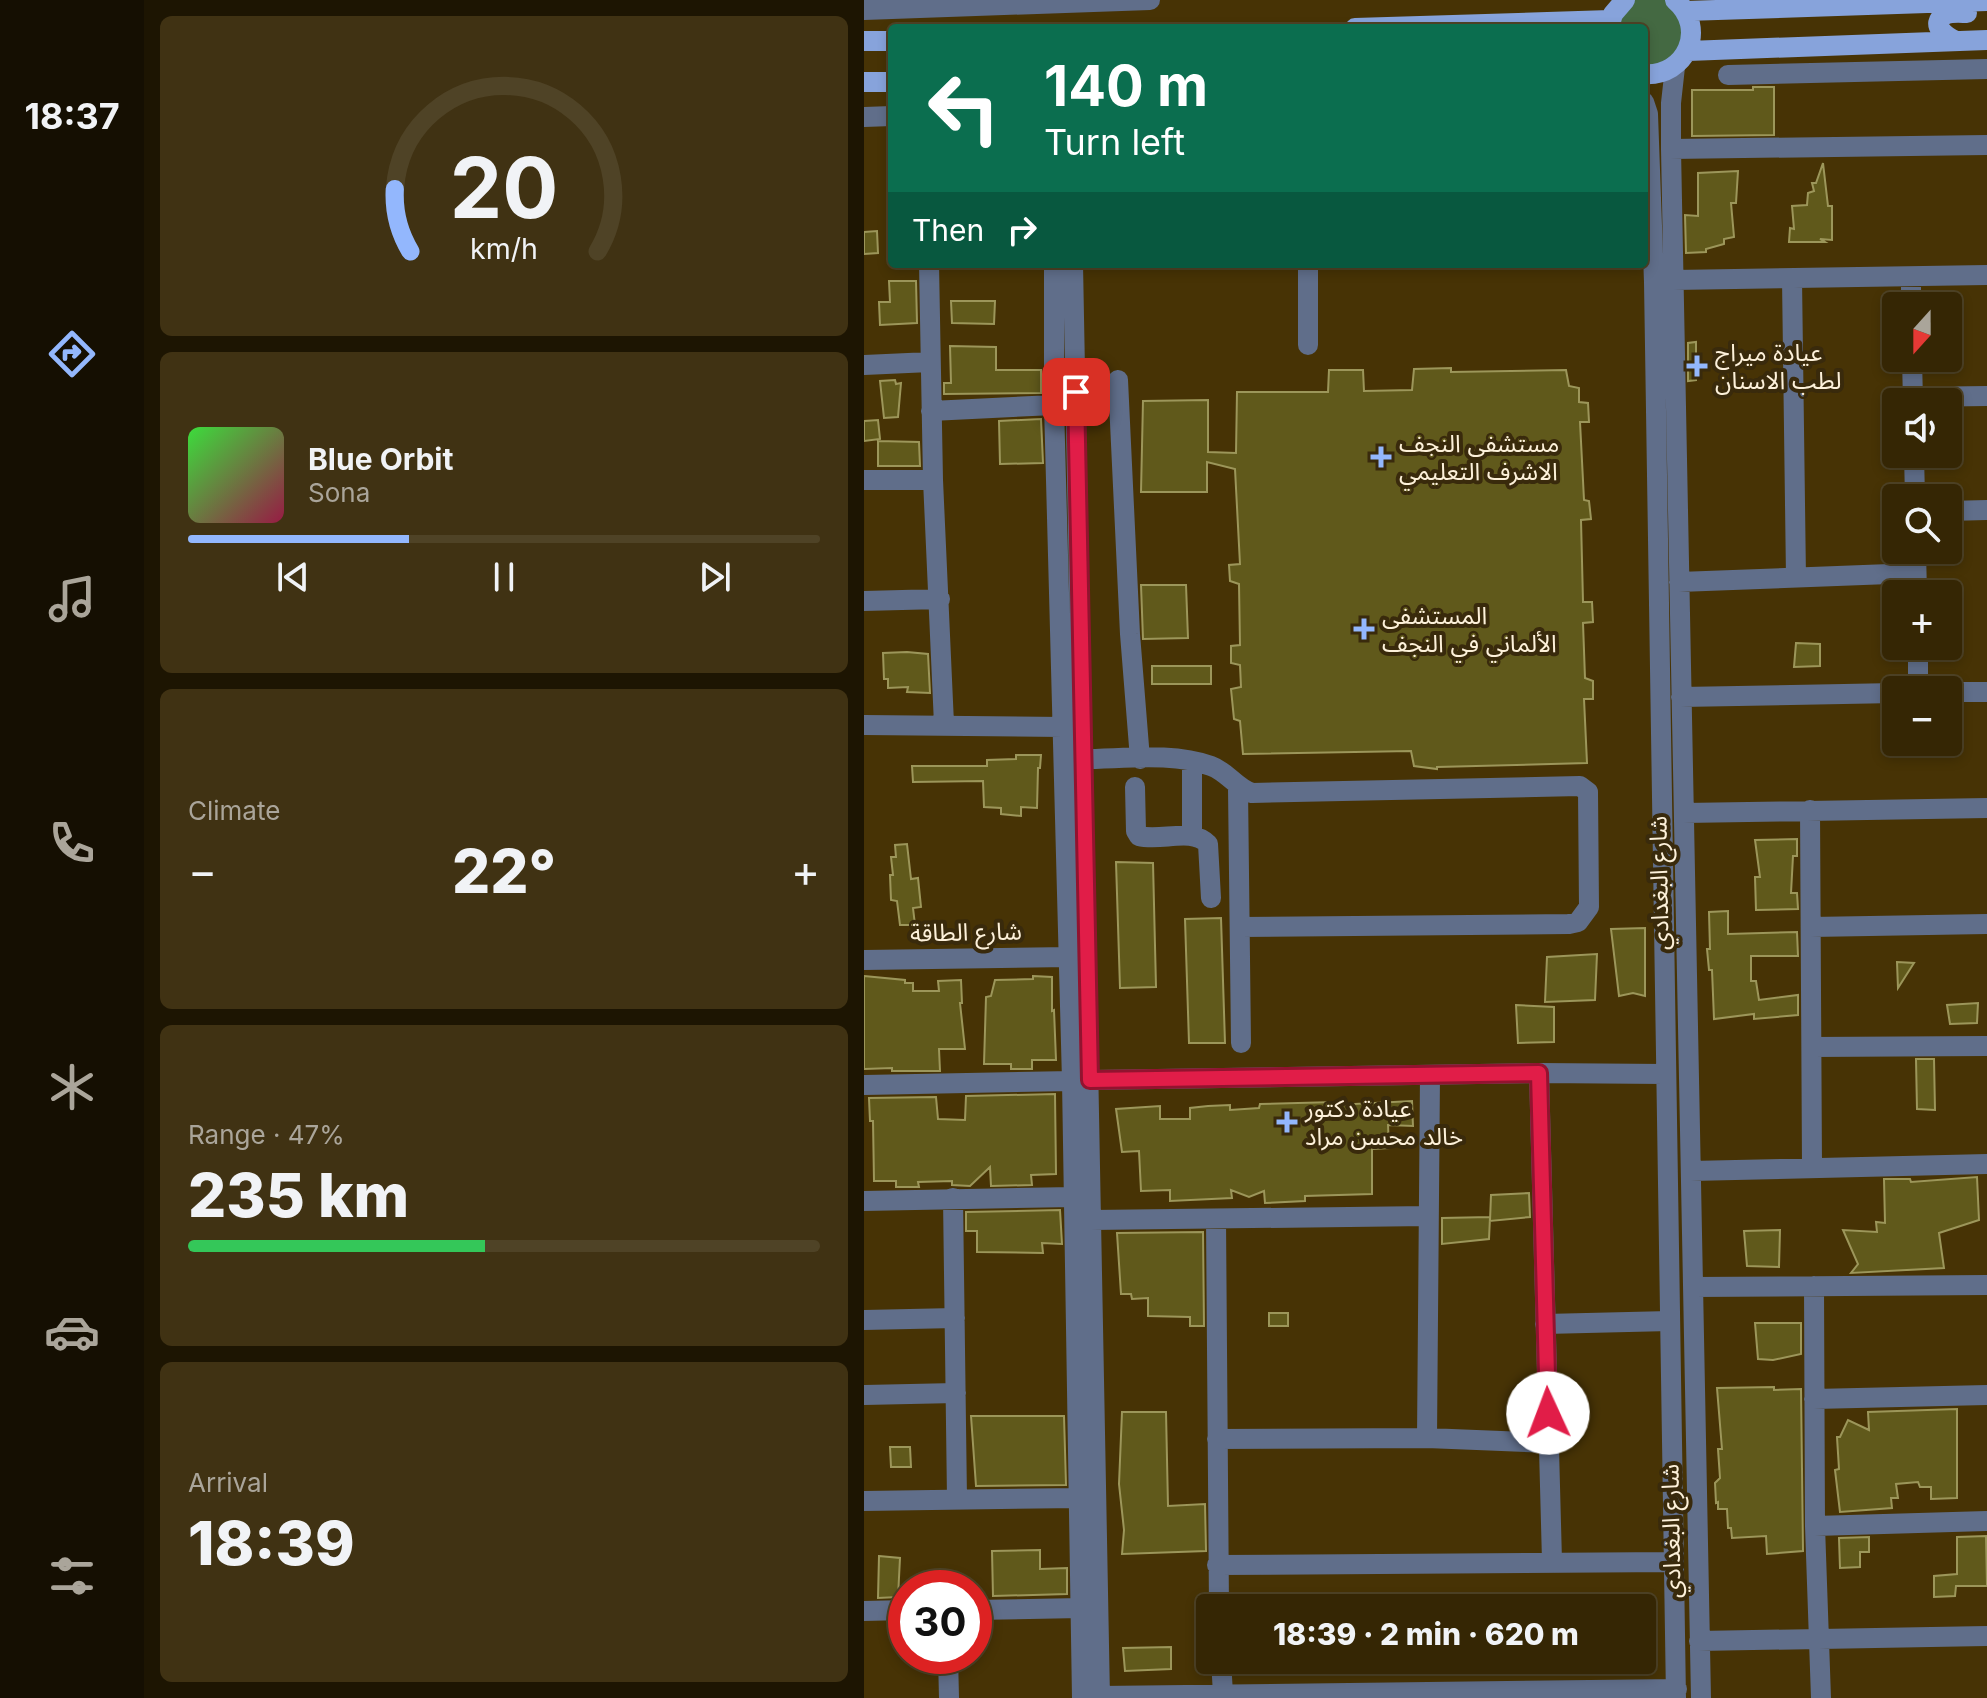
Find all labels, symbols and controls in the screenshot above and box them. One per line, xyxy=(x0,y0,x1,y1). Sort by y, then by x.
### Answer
text: 140 m xyxy=(1044,52,1208,120)
icon: left xyxy=(912,56,1016,160)
text: 18:37 xyxy=(24,94,120,138)
text: Turn left xyxy=(1044,120,1185,164)
text: 20 xyxy=(450,137,558,238)
icon: right xyxy=(1000,208,1044,252)
text: Then xyxy=(912,212,984,248)
text: km/h xyxy=(470,231,538,266)
north arrow xyxy=(1882,292,1962,372)
map controls xyxy=(1882,292,1962,756)
icon: directions xyxy=(44,326,100,382)
place label: عيادة ميراج لطب الاسنان xyxy=(1715,338,1841,395)
marker: عيادة ميراج لطب الاسنان xyxy=(1686,355,1708,377)
pin xyxy=(1042,358,1110,426)
icon: arrive xyxy=(1054,370,1098,414)
button: sound xyxy=(1882,388,1962,468)
place label: مستشفى النجف الاشرف التعليمي xyxy=(1399,429,1559,490)
text: Blue Orbit xyxy=(308,441,453,477)
marker: مستشفى النجف الاشرف التعليمي xyxy=(1370,446,1392,468)
text: Sona xyxy=(308,477,370,508)
button: search xyxy=(1882,484,1962,564)
icon: previous xyxy=(271,555,315,599)
icon: pause xyxy=(482,555,526,599)
icon: next xyxy=(693,555,737,599)
icon: music xyxy=(44,571,100,627)
button: + xyxy=(1882,580,1962,660)
place label: المستشفى الألماني في النجف xyxy=(1382,601,1557,662)
marker: المستشفى الألماني في النجف xyxy=(1353,618,1375,640)
button: − xyxy=(1882,676,1962,756)
text: Climate xyxy=(188,795,280,826)
icon: phone xyxy=(44,815,100,871)
street label: شارع البغدادي xyxy=(1643,815,1679,950)
text: 22° xyxy=(452,835,556,907)
text: − xyxy=(188,844,217,898)
text: + xyxy=(791,844,820,898)
street label: شارع الطاقة xyxy=(910,917,1022,950)
icon: climate xyxy=(44,1059,100,1115)
place label: عيادة دكتور خالد محسن مراد xyxy=(1304,1094,1463,1151)
marker: عيادة دكتور خالد محسن مراد xyxy=(1276,1111,1298,1133)
text: Range · 47% xyxy=(188,1119,345,1150)
text: 235 km xyxy=(188,1159,409,1231)
icon: car xyxy=(44,1304,100,1360)
position arrow xyxy=(1506,1371,1590,1455)
street label: شارع البغدادي xyxy=(1655,1463,1691,1598)
text: Arrival xyxy=(188,1467,268,1498)
text: 18:39 xyxy=(188,1507,355,1579)
icon: filters xyxy=(44,1548,100,1604)
speed limit sign: 30 xyxy=(888,1570,992,1674)
text: 18:39 · 2 min · 620 m xyxy=(1273,1616,1579,1652)

